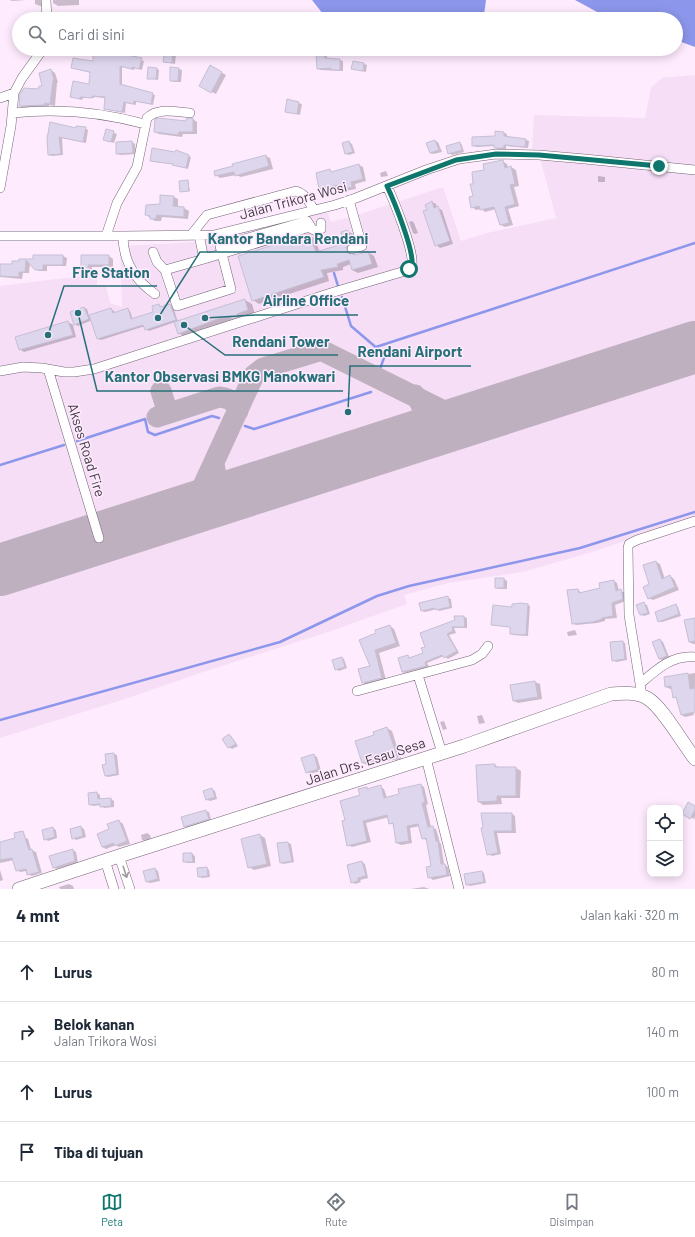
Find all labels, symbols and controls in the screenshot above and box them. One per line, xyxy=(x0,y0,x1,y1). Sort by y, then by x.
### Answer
search box xyxy=(12,12,683,56)
icon: search xyxy=(26,23,48,45)
text: Cari di sini xyxy=(58,25,125,43)
route end xyxy=(650,157,668,175)
street label: Jalan Trikora Wosi xyxy=(237,177,349,223)
callout: Kantor Bandara Rendani xyxy=(200,225,376,252)
text: Kantor Bandara Rendani xyxy=(208,229,368,247)
callout: Fire Station xyxy=(64,259,157,286)
route start xyxy=(400,260,418,278)
text: Fire Station xyxy=(72,263,150,281)
callout: Airline Office xyxy=(255,288,358,315)
text: Airline Office xyxy=(263,291,349,309)
callout: Rendani Tower xyxy=(225,328,338,355)
text: Rendani Tower xyxy=(232,332,330,350)
callout: Rendani Airport xyxy=(350,339,471,366)
text: Rendani Airport xyxy=(358,342,463,360)
callout: Kantor Observasi BMKG Manokwari xyxy=(97,364,343,391)
text: Kantor Observasi BMKG Manokwari xyxy=(105,367,335,385)
street label: Akses Road Fire xyxy=(65,401,109,499)
street label: Jalan Drs. Esau Sesa xyxy=(303,734,427,788)
map controls xyxy=(647,805,683,877)
button: locate xyxy=(647,805,683,841)
button: layers xyxy=(647,841,683,877)
one-way arrow xyxy=(122,866,129,879)
text: 4 mnt xyxy=(16,905,60,925)
text: Jalan kaki · 320 m xyxy=(580,907,679,923)
icon: ahead xyxy=(16,961,38,983)
text: Lurus xyxy=(54,963,92,981)
text: 80 m xyxy=(652,964,679,980)
text: Belok kanan xyxy=(54,1015,134,1033)
icon: right xyxy=(16,1021,38,1043)
text: 140 m xyxy=(647,1024,679,1040)
text: Jalan Trikora Wosi xyxy=(54,1033,157,1049)
icon: ahead xyxy=(16,1081,38,1103)
text: Lurus xyxy=(54,1083,92,1101)
text: 100 m xyxy=(646,1084,679,1100)
icon: arrive xyxy=(16,1141,38,1163)
text: Tiba di tujuan xyxy=(54,1143,143,1161)
tab: Peta xyxy=(101,1191,123,1228)
tab: Rute xyxy=(325,1191,347,1228)
tab: Disimpan xyxy=(550,1191,594,1228)

